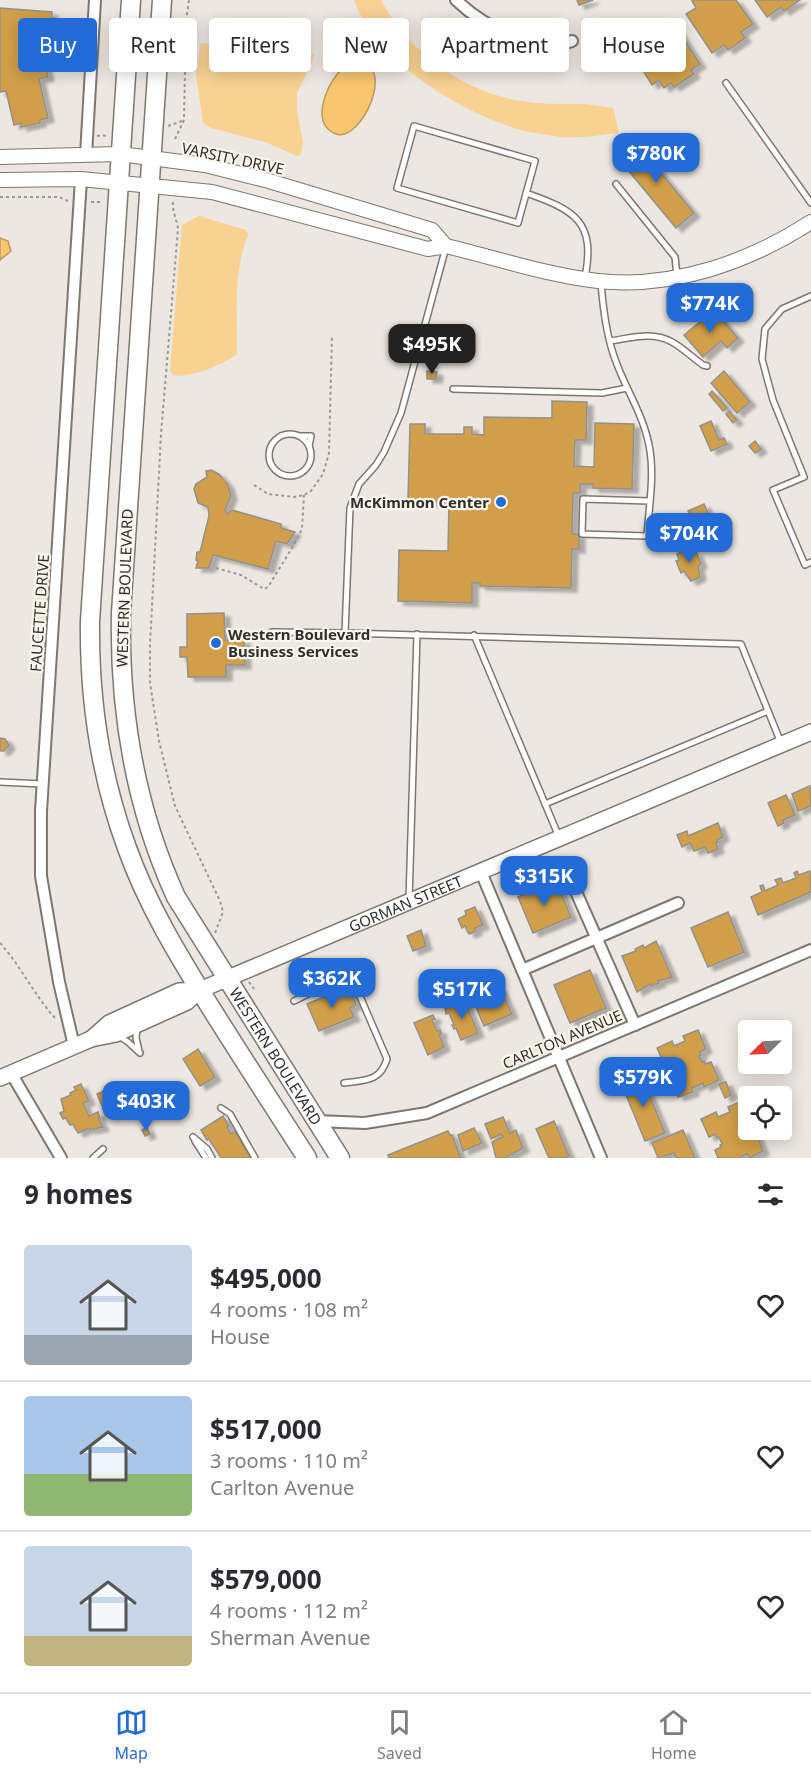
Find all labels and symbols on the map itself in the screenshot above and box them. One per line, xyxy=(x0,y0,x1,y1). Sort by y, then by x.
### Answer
pin: $780K xyxy=(614,133,698,184)
street label: VARSITY DRIVE xyxy=(180,137,286,179)
pin: $774K xyxy=(668,283,752,334)
pin: $495K xyxy=(390,324,474,375)
place label: McKimmon Center xyxy=(350,492,489,512)
marker: McKimmon Center xyxy=(494,495,508,509)
street label: WESTERN BOULEVARD xyxy=(111,508,137,668)
pin: $704K xyxy=(647,513,731,564)
street label: FAUCETTE DRIVE xyxy=(25,554,53,672)
place label: Western Boulevard Business Services xyxy=(228,624,370,661)
marker: Western Boulevard Business Services xyxy=(209,636,223,650)
pin: $315K xyxy=(502,856,586,907)
street label: GORMAN STREET xyxy=(346,870,466,936)
pin: $362K xyxy=(290,958,374,1009)
pin: $517K xyxy=(420,969,504,1020)
street label: WESTERN BOULEVARD xyxy=(225,984,327,1129)
street label: CARLTON AVENUE xyxy=(499,1005,625,1073)
north arrow xyxy=(738,1020,792,1074)
pin: $579K xyxy=(601,1057,685,1108)
pin: $403K xyxy=(104,1081,188,1132)

